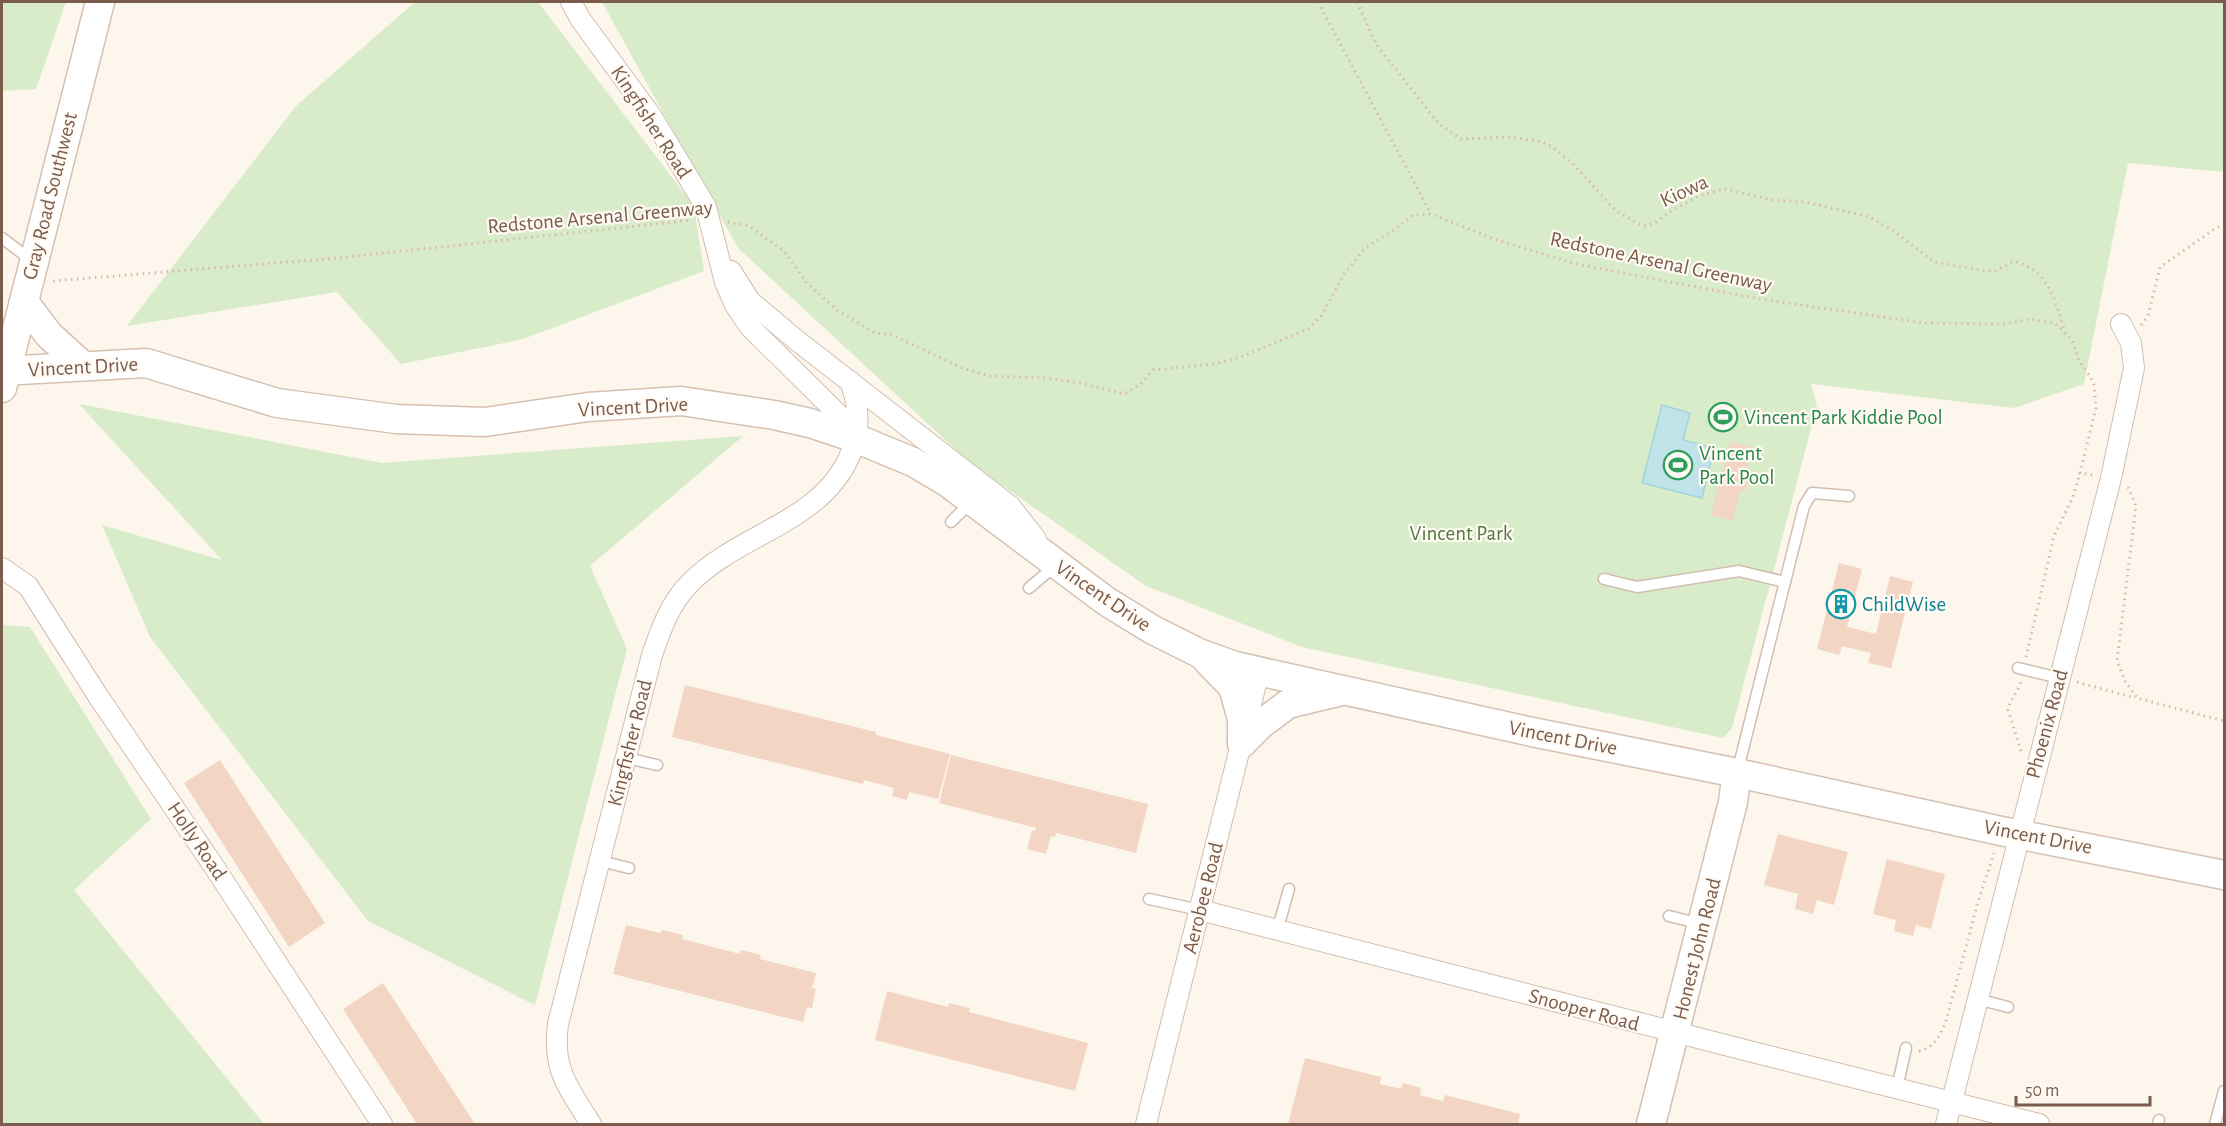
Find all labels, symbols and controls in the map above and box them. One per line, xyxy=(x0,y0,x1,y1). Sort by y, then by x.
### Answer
street label: Kingfisher Road xyxy=(607,62,695,182)
street label: Gray Road Southwest xyxy=(19,110,81,282)
street label: Kiowa xyxy=(1657,171,1711,211)
street label: Redstone Arsenal Greenway xyxy=(486,197,714,237)
street label: Redstone Arsenal Greenway xyxy=(1548,228,1774,296)
street label: Vincent Drive xyxy=(27,354,139,380)
street label: Vincent Drive xyxy=(577,394,689,420)
sports icon: Vincent Park Kiddie Pool xyxy=(1707,401,1739,433)
place label: Vincent Park Kiddie Pool xyxy=(1744,407,1943,428)
place label: Vincent Park Pool xyxy=(1699,443,1775,488)
sports icon: Vincent Park Pool xyxy=(1662,449,1694,481)
park label: Vincent Park xyxy=(1410,523,1513,544)
street label: Vincent Drive xyxy=(1051,556,1155,636)
building icon: ChildWise xyxy=(1825,588,1857,620)
place label: ChildWise xyxy=(1862,594,1946,615)
street label: Phoenix Road xyxy=(2022,667,2072,781)
street label: Kingfisher Road xyxy=(604,677,656,808)
street label: Vincent Drive xyxy=(1507,717,1619,759)
street label: Holly Road xyxy=(163,798,231,884)
street label: Vincent Drive xyxy=(1982,816,2094,858)
street label: Aerobee Road xyxy=(1179,840,1227,956)
street label: Honest John Road xyxy=(1669,876,1725,1022)
street label: Snooper Road xyxy=(1526,985,1642,1035)
scale bar xyxy=(2016,1069,2150,1107)
text: 50 m xyxy=(2025,1082,2059,1100)

